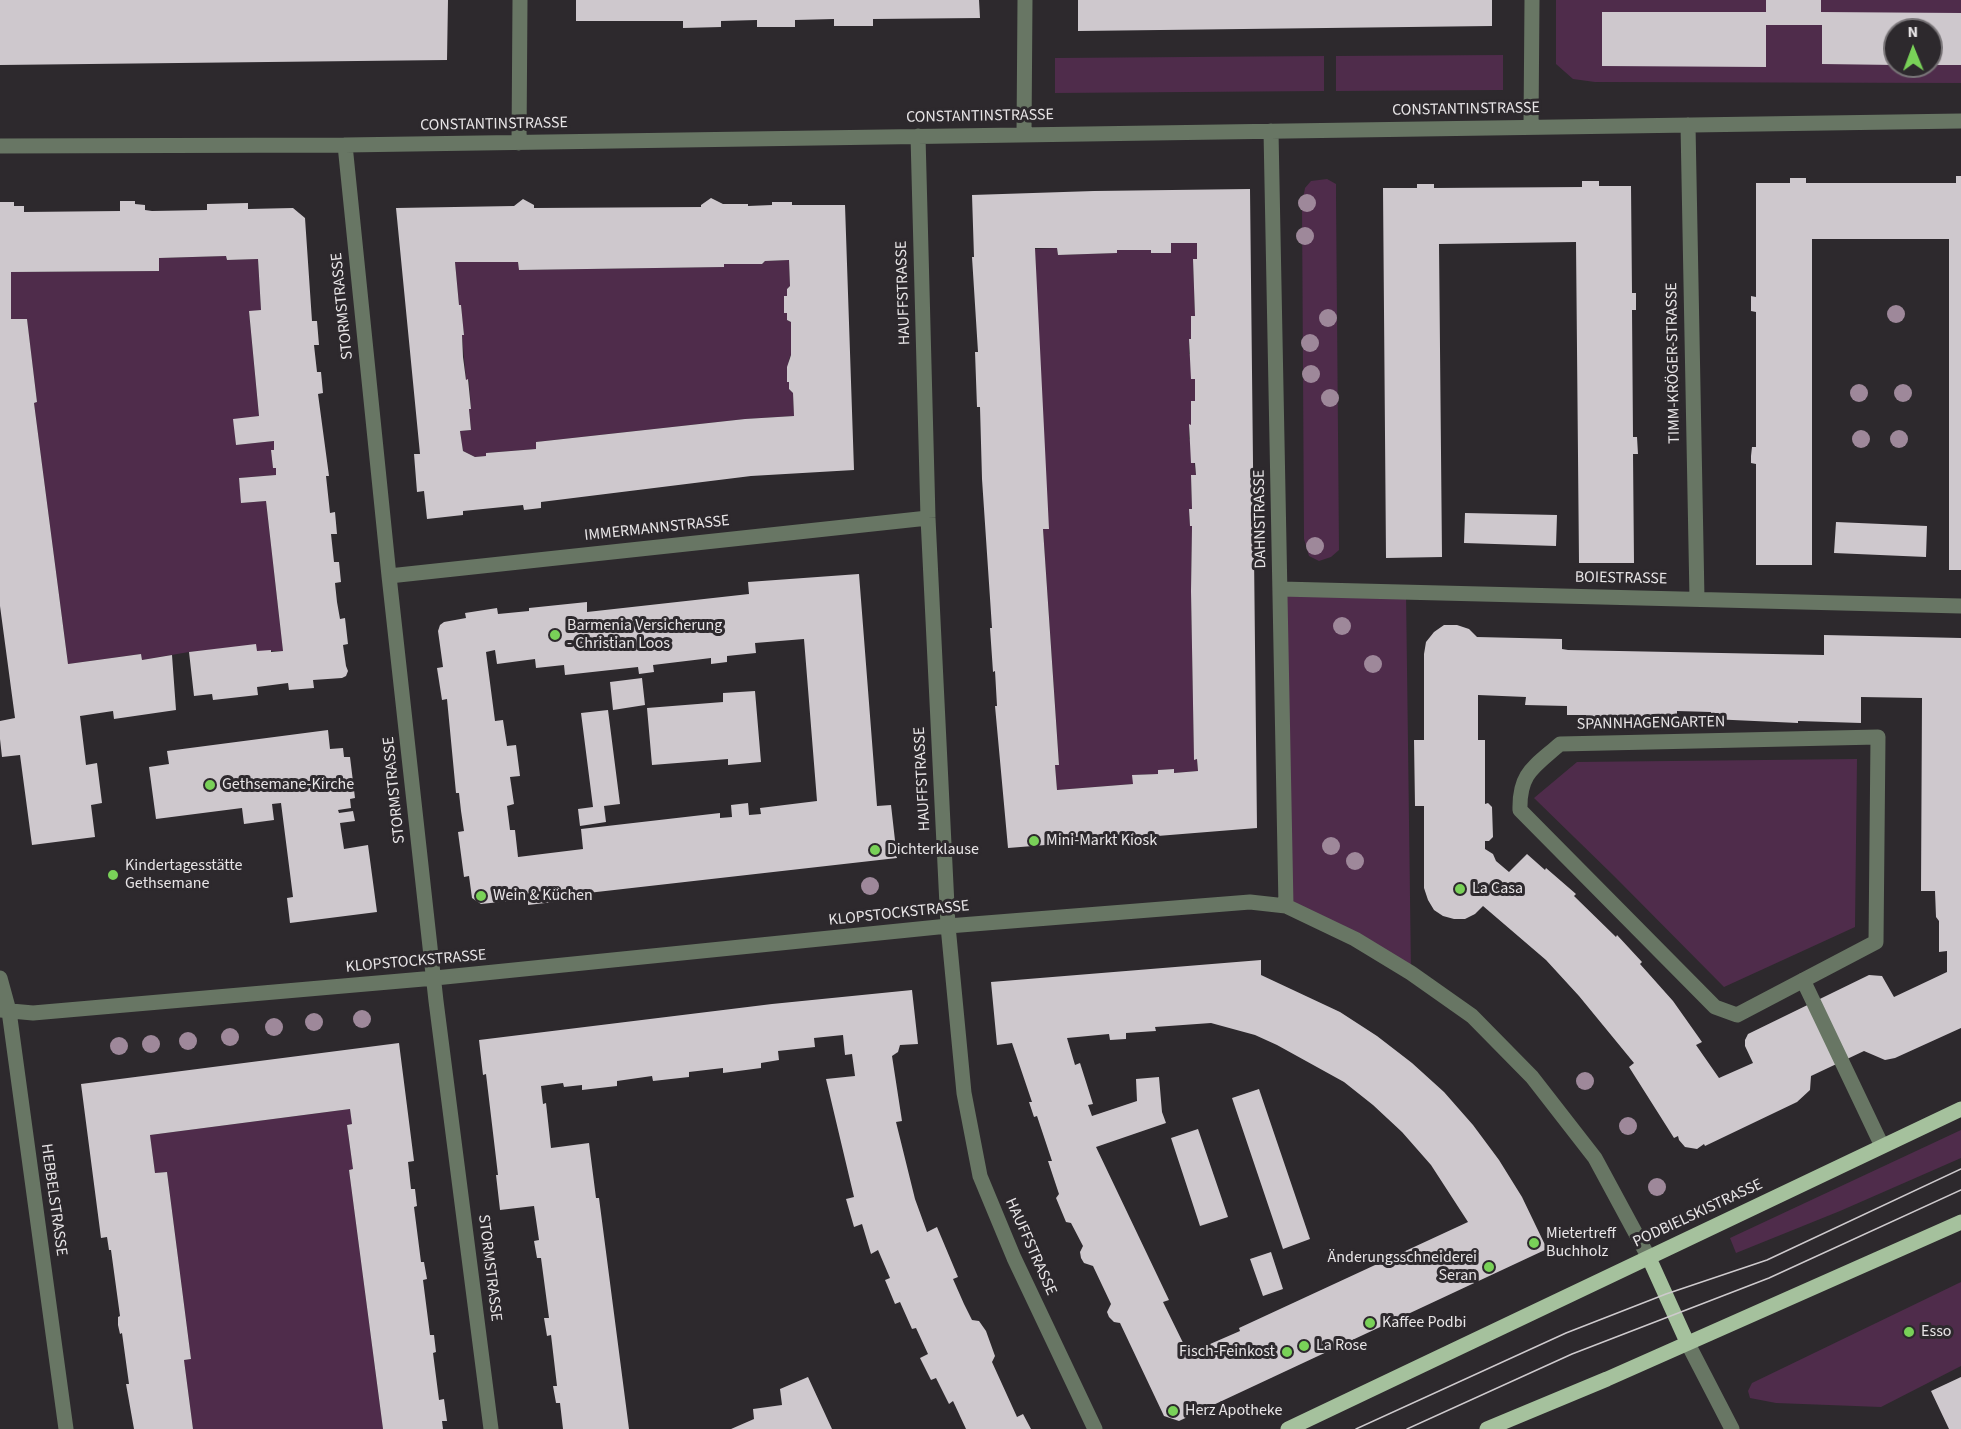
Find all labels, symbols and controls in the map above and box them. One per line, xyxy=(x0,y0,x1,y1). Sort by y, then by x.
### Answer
north arrow xyxy=(1883,18,1943,78)
text: N xyxy=(1907,21,1918,43)
street label: CONSTANTINSTRASSE xyxy=(1392,99,1540,121)
street label: CONSTANTINSTRASSE xyxy=(906,106,1054,128)
street label: CONSTANTINSTRASSE xyxy=(420,114,568,136)
street label: HAUFFSTRASSE xyxy=(893,240,915,346)
street label: STORMSTRASSE xyxy=(328,251,358,361)
street label: TIMM-KRÖGER-STRASSE xyxy=(1663,282,1685,444)
street label: DAHNSTRASSE xyxy=(1251,469,1271,569)
street label: IMMERMANNSTRASSE xyxy=(583,512,731,546)
street label: BOIESTRASSE xyxy=(1575,569,1667,589)
place label: Barmenia Versicherung - Christian Loos xyxy=(567,616,722,654)
marker: Barmenia Versicherung - Christian Loos xyxy=(548,628,562,642)
street label: SPANNHAGENGARTEN xyxy=(1577,713,1725,735)
street label: HAUFFSTRASSE xyxy=(911,726,935,832)
street label: STORMSTRASSE xyxy=(380,735,410,845)
place label: Gethsemane-Kirche xyxy=(222,775,354,795)
marker: Gethsemane-Kirche xyxy=(203,778,217,792)
place label: Mini-Markt Kiosk xyxy=(1046,831,1157,851)
marker: Mini-Markt Kiosk xyxy=(1027,834,1041,848)
place label: Dichterklause xyxy=(887,840,979,860)
marker: Dichterklause xyxy=(868,843,882,857)
place label: Kindertagesstätte Gethsemane xyxy=(125,856,242,894)
marker: Kindertagesstätte Gethsemane xyxy=(106,868,120,882)
place label: La Casa xyxy=(1472,879,1523,899)
marker: La Casa xyxy=(1453,882,1467,896)
place label: Wein & Küchen xyxy=(493,886,593,906)
marker: Wein & Küchen xyxy=(474,889,488,903)
street label: KLOPSTOCKSTRASSE xyxy=(828,897,970,931)
street label: KLOPSTOCKSTRASSE xyxy=(345,946,487,978)
street label: HEBBELSTRASSE xyxy=(36,1143,70,1257)
street label: PODBIELSKISTRASSE xyxy=(1630,1176,1766,1252)
street label: HAUFFSTRASSE xyxy=(1000,1195,1060,1299)
street label: STORMSTRASSE xyxy=(473,1213,505,1323)
place label: Mietertreff Buchholz xyxy=(1546,1224,1616,1262)
marker: Mietertreff Buchholz xyxy=(1527,1236,1541,1250)
place label: Änderungsschneiderei Seran xyxy=(1328,1248,1477,1286)
marker: Änderungsschneiderei Seran xyxy=(1482,1260,1496,1274)
place label: Kaffee Podbi xyxy=(1382,1313,1466,1333)
marker: Kaffee Podbi xyxy=(1363,1316,1377,1330)
place label: Esso xyxy=(1921,1322,1952,1342)
marker: Esso xyxy=(1902,1325,1916,1339)
place label: La Rose xyxy=(1316,1336,1367,1356)
marker: La Rose xyxy=(1297,1339,1311,1353)
place label: Fisch-Feinkost xyxy=(1179,1342,1275,1362)
marker: Fisch-Feinkost xyxy=(1280,1345,1294,1359)
place label: Herz Apotheke xyxy=(1185,1401,1282,1421)
marker: Herz Apotheke xyxy=(1166,1404,1180,1418)

